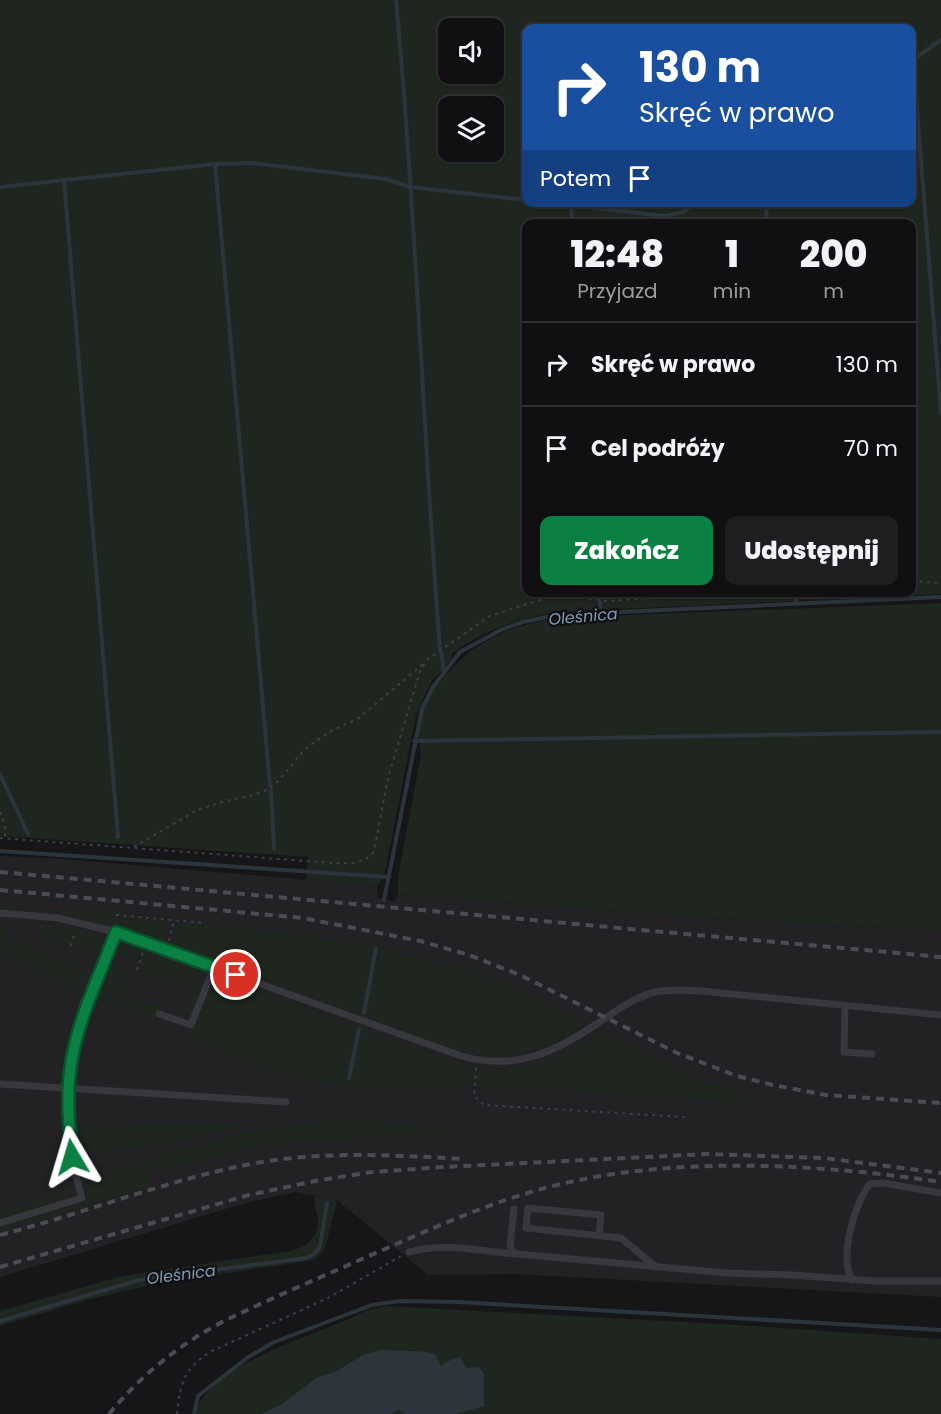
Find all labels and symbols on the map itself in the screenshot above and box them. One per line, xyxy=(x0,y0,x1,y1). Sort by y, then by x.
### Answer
water label: Oleśnica xyxy=(547,602,619,631)
pin xyxy=(210,949,261,1000)
position arrow xyxy=(40,1125,104,1189)
water label: Oleśnica xyxy=(145,1259,217,1290)

